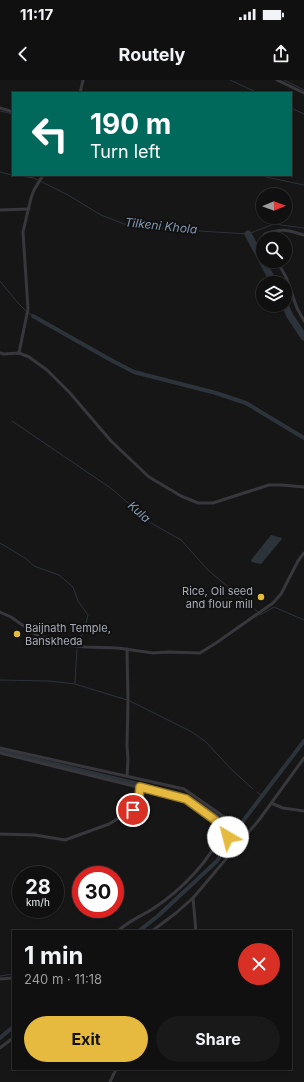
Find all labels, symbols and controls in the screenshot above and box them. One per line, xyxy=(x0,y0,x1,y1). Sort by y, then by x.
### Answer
text: 11:17 xyxy=(20,5,53,24)
icon: back xyxy=(12,43,34,65)
icon: share xyxy=(270,43,292,65)
text: Routely xyxy=(119,44,185,65)
text: 190 m xyxy=(90,107,171,141)
icon: left xyxy=(24,108,76,160)
text: Turn left xyxy=(90,141,160,162)
north arrow xyxy=(256,188,292,224)
map controls xyxy=(256,188,292,312)
water label: Tilkeni Khola xyxy=(124,214,198,237)
button: search xyxy=(256,232,292,268)
button: layers xyxy=(256,276,292,312)
water label: Kula xyxy=(125,498,154,525)
place label: Rice, Oil seed and flour mill xyxy=(182,584,253,611)
marker: Rice, Oil seed and flour mill xyxy=(256,592,266,602)
place label: Baijnath Temple, Banskheda xyxy=(25,621,111,648)
marker: Baijnath Temple, Banskheda xyxy=(12,629,22,639)
pin xyxy=(116,793,150,827)
icon: arrive xyxy=(122,799,144,821)
position arrow xyxy=(207,816,249,858)
speed limit sign: 30 xyxy=(72,866,124,918)
text: 28 xyxy=(25,875,51,899)
text: km/h xyxy=(26,896,50,908)
text: 1 min xyxy=(24,941,83,970)
button: close xyxy=(238,943,280,985)
text: 240 m · 11:18 xyxy=(24,971,102,987)
button: Exit xyxy=(24,1016,148,1062)
button: Share xyxy=(156,1016,280,1062)

